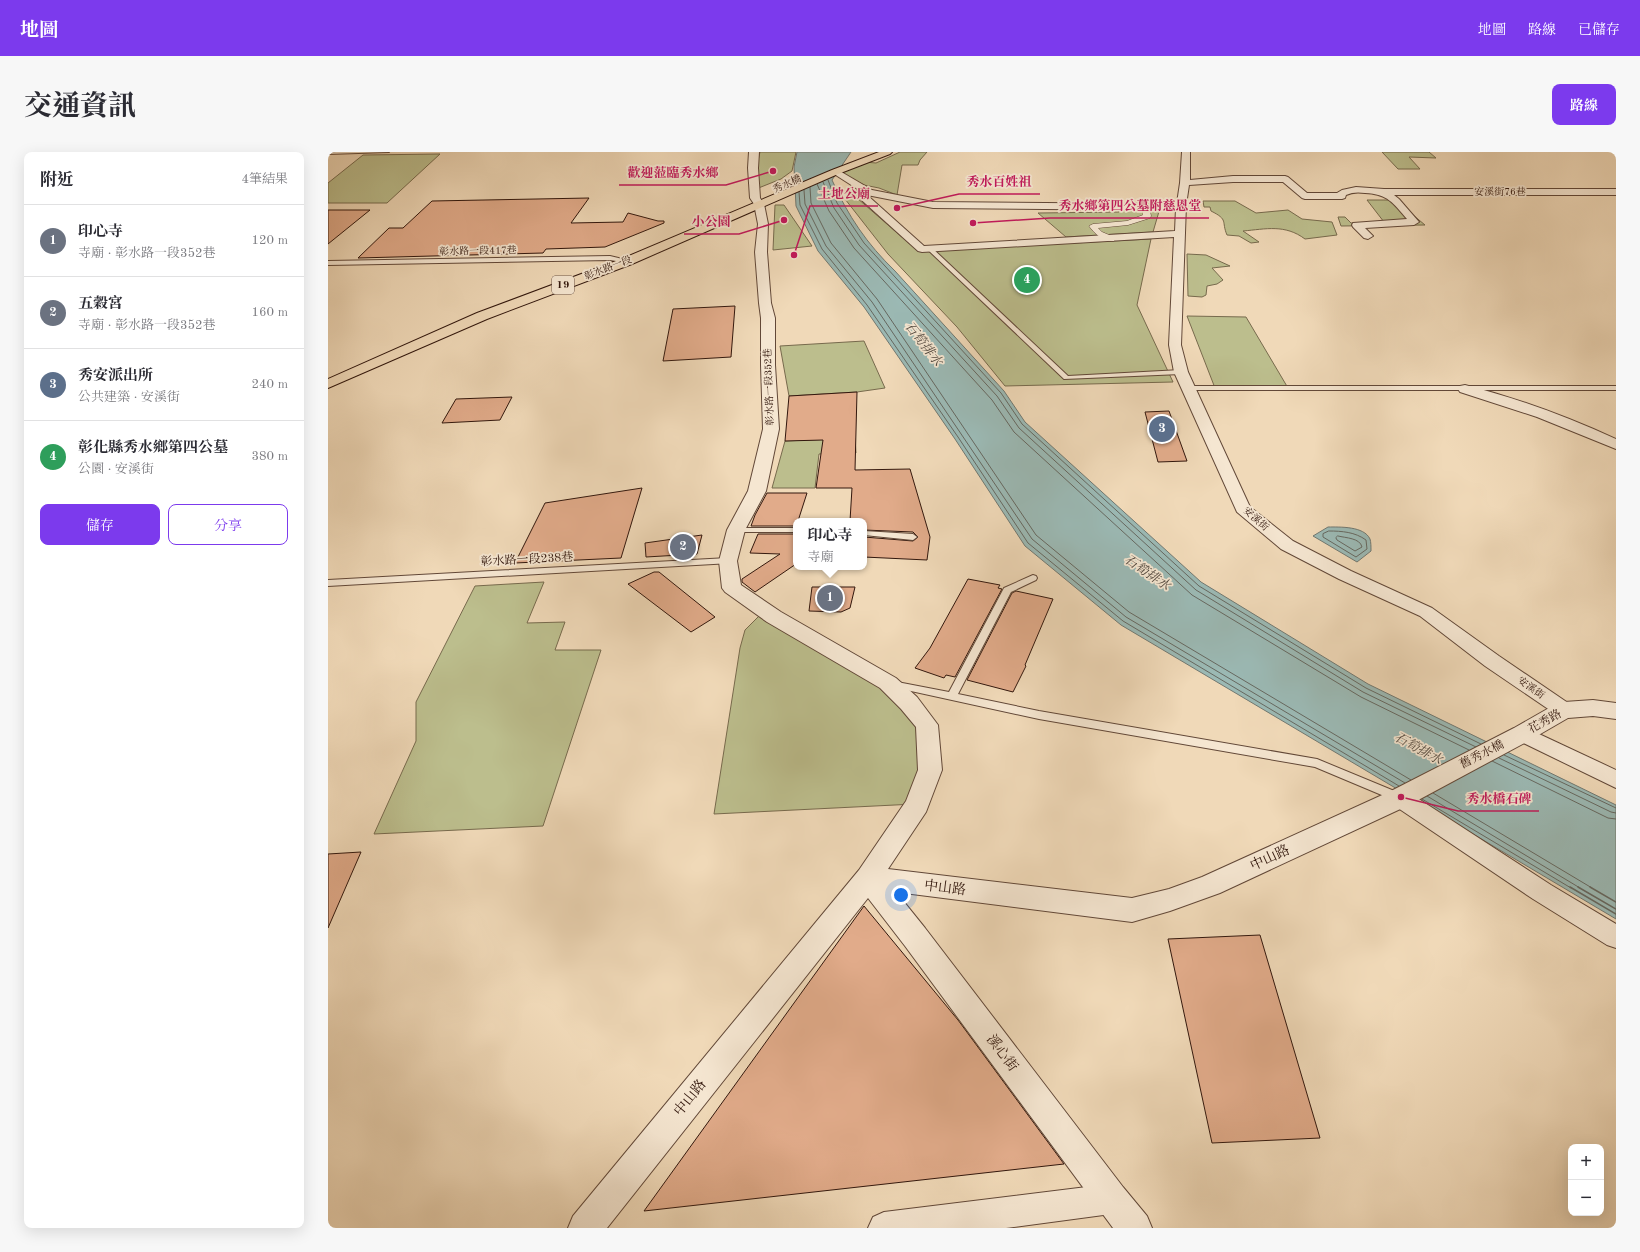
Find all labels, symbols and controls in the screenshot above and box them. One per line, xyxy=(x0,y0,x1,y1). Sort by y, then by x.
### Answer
text: 地圖 xyxy=(20,22,58,41)
text: 地圖 xyxy=(1478,23,1506,37)
text: 路線 xyxy=(1528,23,1556,37)
text: 已儲存 xyxy=(1578,23,1620,37)
button: 路線 xyxy=(1552,84,1616,125)
text: 交通資訊 xyxy=(24,94,136,122)
callout: 歡迎蒞臨秀水鄉 xyxy=(619,160,726,185)
text: 歡迎蒞臨秀水鄉 xyxy=(627,165,719,180)
callout: 秀水百姓祖 xyxy=(959,169,1040,194)
text: 附近 xyxy=(40,172,74,189)
street label: 秀水橋 xyxy=(771,172,803,195)
text: 4筆結果 xyxy=(241,173,288,186)
text: 秀水百姓祖 xyxy=(966,174,1032,189)
callout: 土地公廟 xyxy=(810,181,878,206)
text: 土地公廟 xyxy=(818,186,870,201)
street label: 安溪街76巷 xyxy=(1474,186,1526,197)
callout: 秀水鄉第四公墓附慈恩堂 xyxy=(1050,193,1209,218)
text: 秀水鄉第四公墓附慈恩堂 xyxy=(1058,198,1202,213)
callout: 小公園 xyxy=(684,209,739,234)
text: 小公園 xyxy=(691,214,731,229)
text: 印心寺 xyxy=(78,225,123,240)
text: 1 xyxy=(49,234,57,247)
text: 120 m xyxy=(251,234,288,247)
street label: 彰水路一段417巷 xyxy=(439,244,517,257)
text: 寺廟 · 彰水路一段352巷 xyxy=(78,247,216,260)
street label: 彰水路一段 xyxy=(583,253,633,282)
pin: 4 xyxy=(1014,265,1040,295)
road number: 19 xyxy=(552,276,574,294)
text: 五穀宮 xyxy=(78,297,123,312)
text: 2 xyxy=(49,306,57,319)
text: 160 m xyxy=(251,306,288,319)
text: 寺廟 · 彰水路一段352巷 xyxy=(78,319,216,332)
water label: 石筍排水 xyxy=(902,319,946,370)
street label: 彰水路一段352巷 xyxy=(762,348,775,426)
text: 秀安派出所 xyxy=(78,369,153,384)
text: 3 xyxy=(49,378,57,391)
text: 240 m xyxy=(251,378,288,391)
text: 公共建築 · 安溪街 xyxy=(78,391,180,404)
pin: 3 xyxy=(1149,414,1175,444)
text: 彰化縣秀水鄉第四公墓 xyxy=(78,441,228,456)
text: 4 xyxy=(49,450,57,463)
text: 380 m xyxy=(251,450,288,463)
text: 公園 · 安溪街 xyxy=(78,463,154,476)
button: 儲存 xyxy=(40,504,160,545)
button: 分享 xyxy=(168,504,288,545)
street label: 安溪街 xyxy=(1242,505,1271,533)
popup xyxy=(793,518,867,570)
text: 印心寺 xyxy=(807,529,853,544)
pin: 2 xyxy=(670,532,696,562)
street label: 彰水路一段238巷 xyxy=(480,550,574,568)
text: 寺廟 xyxy=(807,551,834,564)
water label: 石筍排水 xyxy=(1122,552,1174,594)
pin: 1 xyxy=(817,583,843,613)
street label: 安溪街 xyxy=(1516,674,1547,701)
street label: 花秀路 xyxy=(1525,706,1564,736)
water label: 石筍排水 xyxy=(1392,730,1446,768)
street label: 舊秀水橋 xyxy=(1457,737,1506,771)
callout: 秀水橋石碑 xyxy=(1458,786,1539,811)
text: 秀水橋石碑 xyxy=(1466,791,1532,806)
street label: 中山路 xyxy=(1248,842,1292,873)
street label: 中山路 xyxy=(923,878,967,898)
your location xyxy=(891,885,911,905)
street label: 溪心街 xyxy=(984,1031,1021,1074)
street label: 中山路 xyxy=(671,1077,709,1119)
map controls xyxy=(1568,1144,1604,1216)
button: + xyxy=(1568,1144,1604,1180)
button: − xyxy=(1568,1180,1604,1216)

